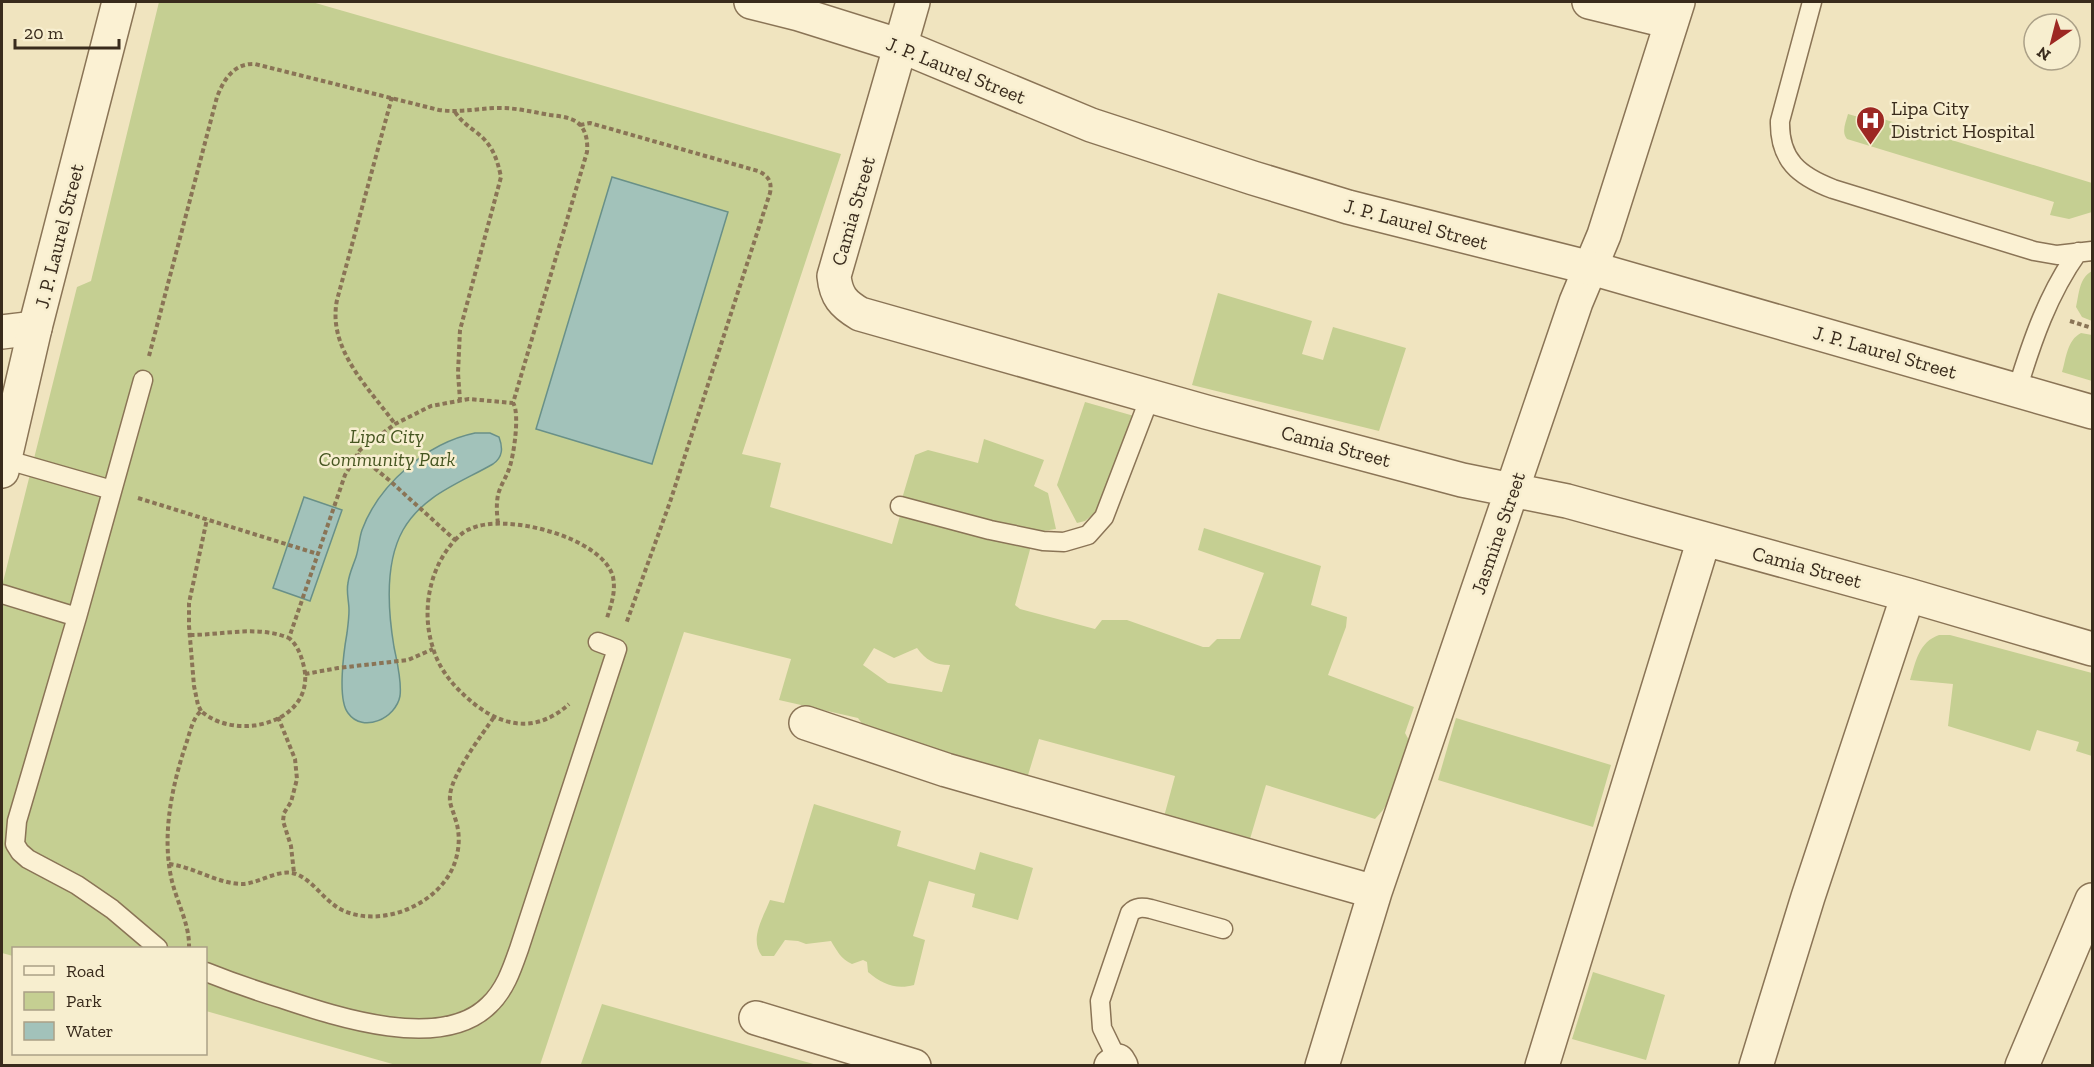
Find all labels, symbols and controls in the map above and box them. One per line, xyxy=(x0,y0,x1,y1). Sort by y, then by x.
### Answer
scale bar xyxy=(15,12,118,50)
north arrow xyxy=(2022,12,2082,72)
text: 20 m xyxy=(24,22,64,44)
street label: J. P. Laurel Street xyxy=(883,31,1030,109)
text: N xyxy=(2033,43,2054,65)
place label: Lipa City District Hospital xyxy=(1891,96,2035,143)
hospital icon: Lipa City District Hospital xyxy=(1854,104,1886,146)
street label: Camia Street xyxy=(826,153,880,268)
street label: J. P. Laurel Street xyxy=(29,161,89,311)
street label: J. P. Laurel Street xyxy=(1341,193,1491,255)
street label: J. P. Laurel Street xyxy=(1810,320,1960,384)
street label: Camia Street xyxy=(1279,420,1394,472)
park label: Lipa City Community Park xyxy=(318,424,456,471)
street label: Jasmine Street xyxy=(1466,468,1530,597)
street label: Camia Street xyxy=(1750,541,1865,593)
legend xyxy=(12,947,207,1055)
text: Road xyxy=(66,960,105,982)
text: Park xyxy=(66,990,102,1012)
text: Water xyxy=(66,1020,113,1042)

